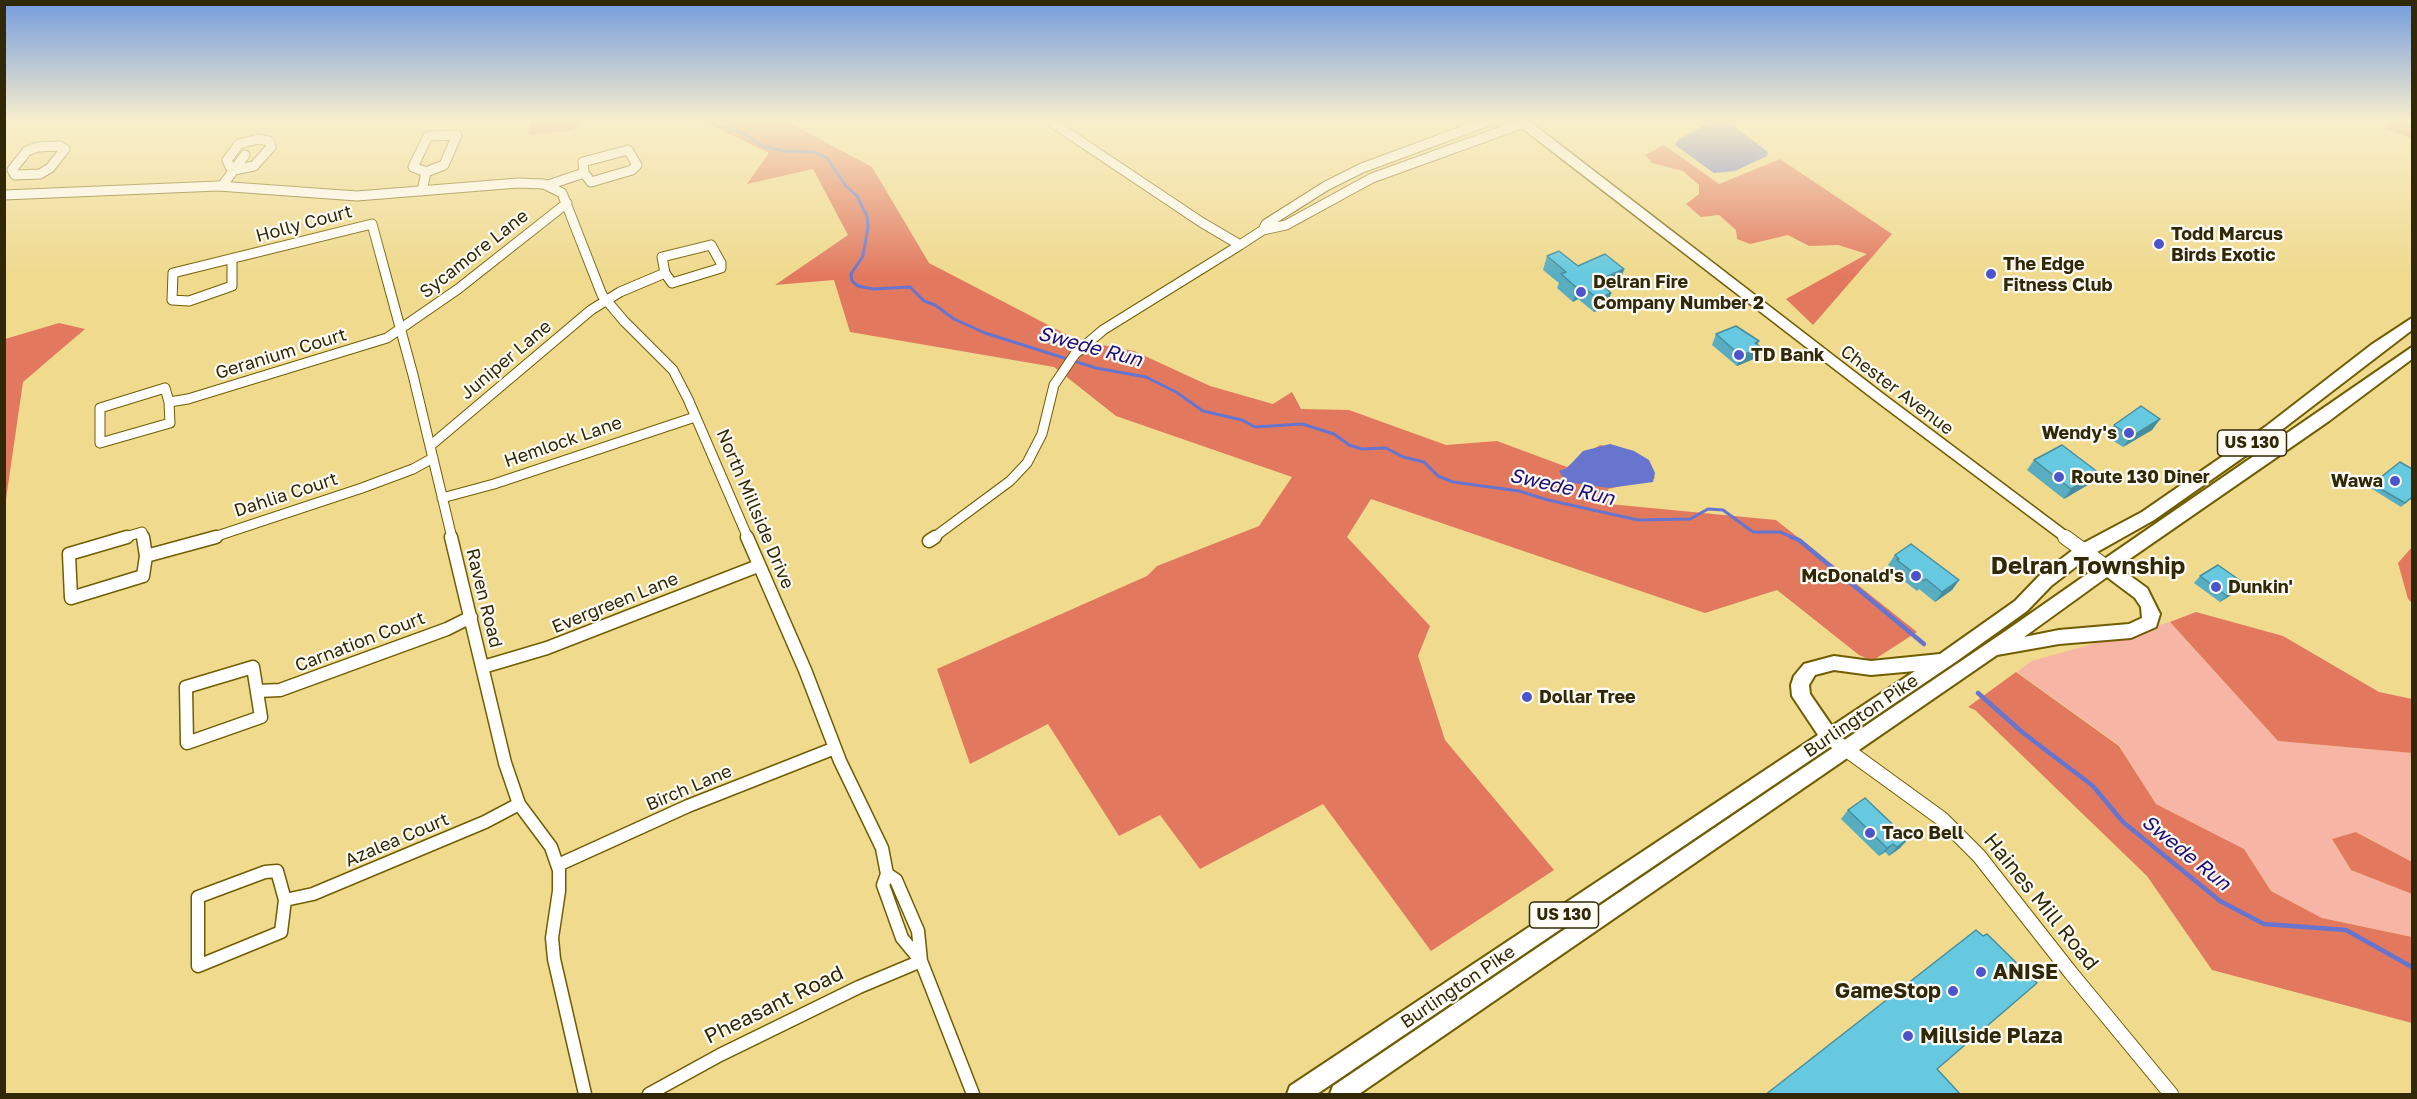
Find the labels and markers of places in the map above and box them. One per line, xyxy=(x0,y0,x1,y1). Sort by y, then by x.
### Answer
place label: Todd Marcus Birds Exotic xyxy=(2171,223,2283,266)
marker: Todd Marcus Birds Exotic xyxy=(2152,237,2166,251)
place label: The Edge Fitness Club xyxy=(2003,253,2113,296)
marker: The Edge Fitness Club xyxy=(1984,267,1998,281)
place label: Delran Fire Company Number 2 xyxy=(1593,271,1764,314)
marker: Delran Fire Company Number 2 xyxy=(1574,285,1588,299)
place label: TD Bank xyxy=(1751,344,1825,366)
marker: TD Bank xyxy=(1732,348,1746,362)
place label: Wendy's xyxy=(2042,422,2117,444)
marker: Wendy's xyxy=(2122,426,2136,440)
place label: Route 130 Diner xyxy=(2071,466,2210,488)
marker: Route 130 Diner xyxy=(2052,470,2066,484)
place label: Wawa xyxy=(2331,470,2383,492)
marker: Wawa xyxy=(2388,474,2402,488)
place label: McDonald's xyxy=(1801,565,1904,587)
marker: McDonald's xyxy=(1909,569,1923,583)
place label: Dunkin' xyxy=(2228,576,2293,598)
marker: Dunkin' xyxy=(2209,580,2223,594)
place label: Dollar Tree xyxy=(1539,686,1636,708)
marker: Dollar Tree xyxy=(1520,690,1534,704)
place label: Taco Bell xyxy=(1882,822,1964,844)
marker: Taco Bell xyxy=(1863,826,1877,840)
place label: ANISE xyxy=(1993,959,2058,985)
marker: ANISE xyxy=(1974,965,1988,979)
place label: GameStop xyxy=(1835,978,1941,1004)
marker: GameStop xyxy=(1946,984,1960,998)
place label: Millside Plaza xyxy=(1920,1023,2063,1049)
marker: Millside Plaza xyxy=(1901,1029,1915,1043)

